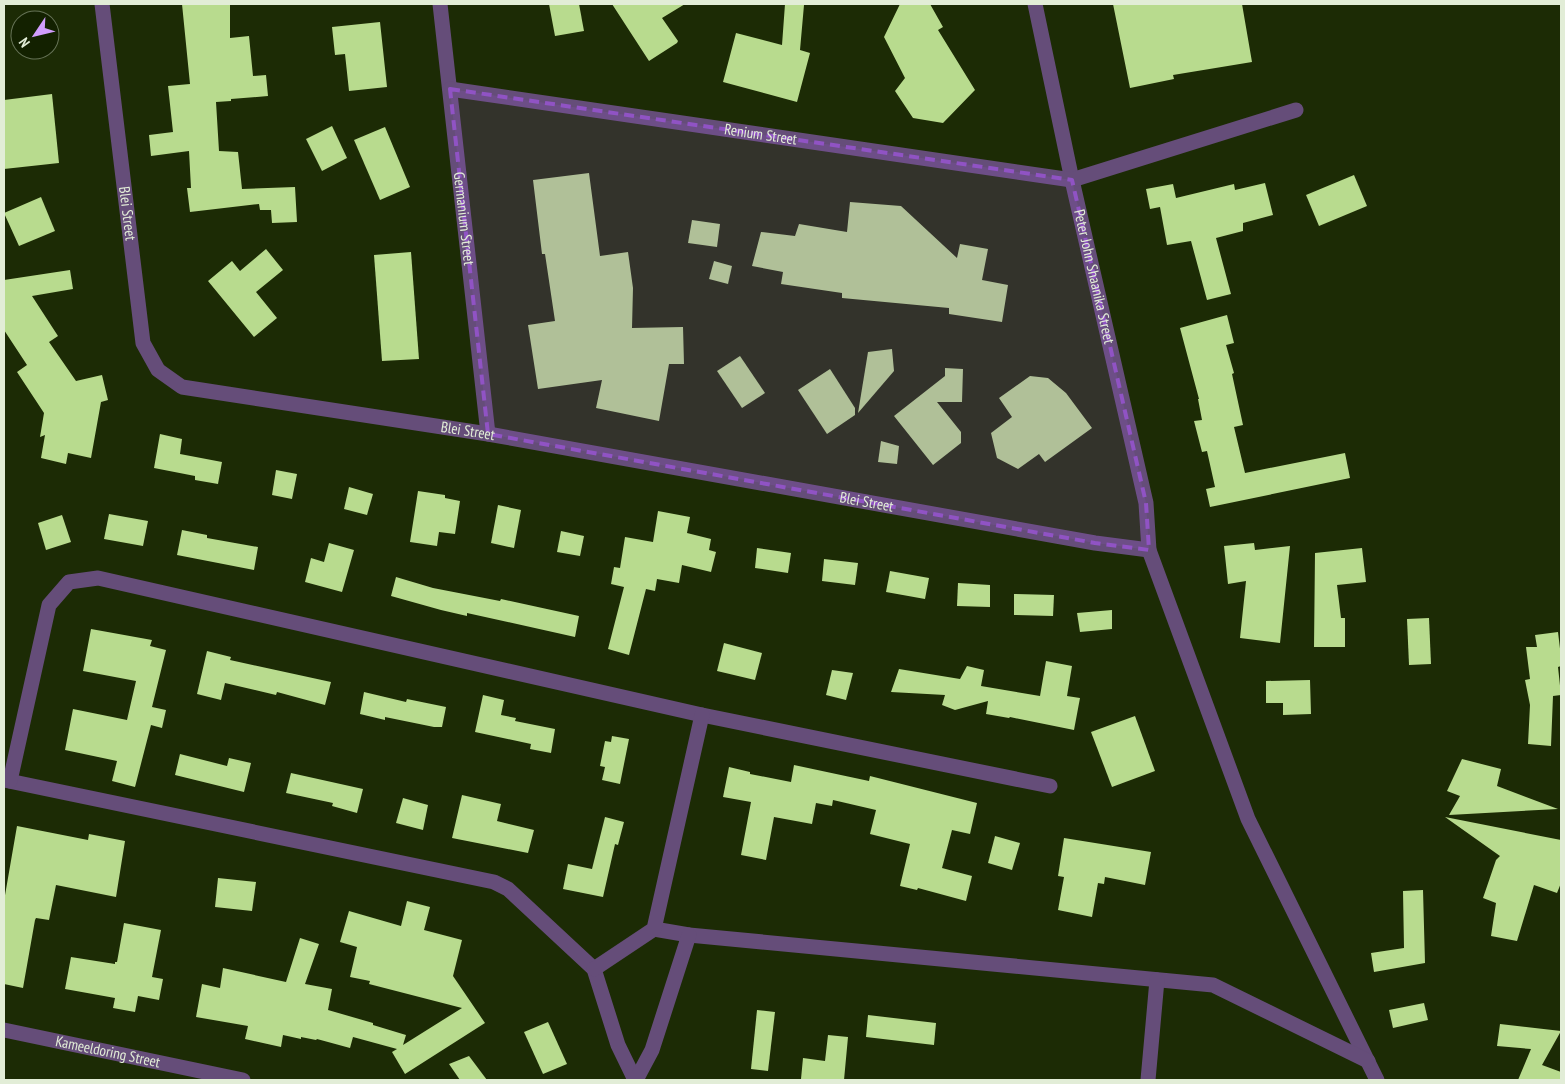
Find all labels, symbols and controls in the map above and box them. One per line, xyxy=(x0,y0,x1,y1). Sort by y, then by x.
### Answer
north arrow xyxy=(10,10,60,60)
text: N xyxy=(15,34,34,51)
street label: Renium Street xyxy=(723,119,798,149)
street label: Germanium Street xyxy=(450,171,479,266)
street label: Blei Street xyxy=(115,185,141,242)
street label: Peter John Shaanika Street xyxy=(1070,207,1119,346)
street label: Blei Street xyxy=(440,417,496,444)
street label: Blei Street xyxy=(838,487,895,516)
street label: Kameeldoring Street xyxy=(54,1031,162,1071)

